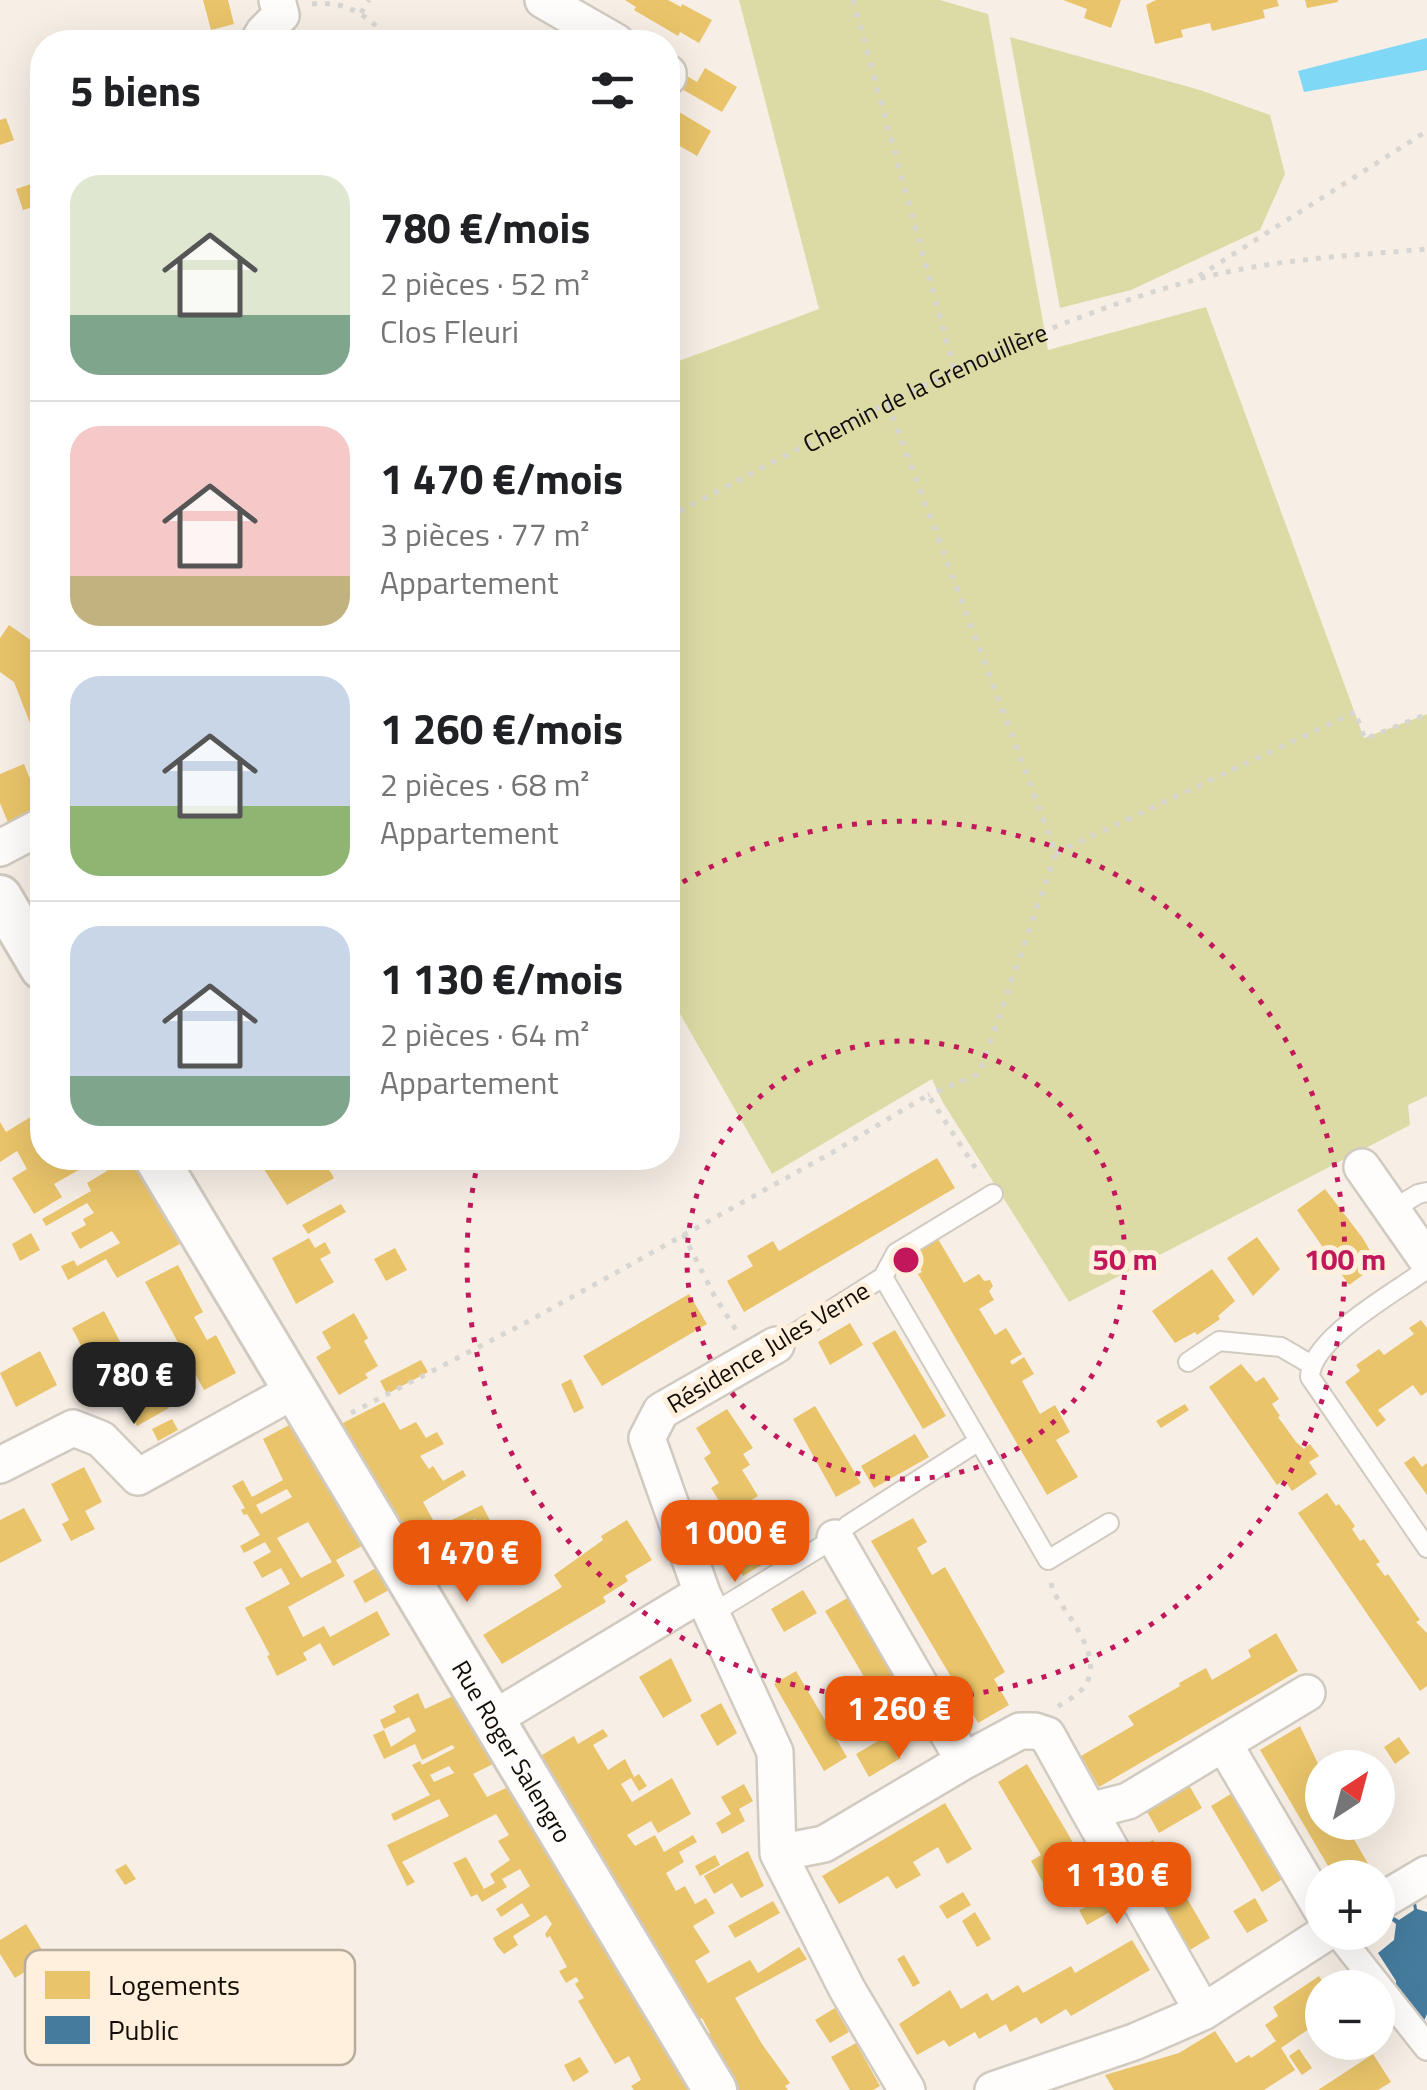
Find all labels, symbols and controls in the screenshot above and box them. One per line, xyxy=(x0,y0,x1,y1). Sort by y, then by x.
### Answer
text: 5 biens xyxy=(70,58,201,122)
icon: filters xyxy=(585,63,640,118)
text: 780 €/mois xyxy=(380,195,590,259)
icon: home xyxy=(150,215,270,335)
text: 2 pièces · 52 m² xyxy=(380,259,589,307)
text: Clos Fleuri xyxy=(380,307,519,355)
street label: Chemin de la Grenouillère xyxy=(796,313,1053,462)
text: 1 470 €/mois xyxy=(380,446,623,510)
icon: home xyxy=(150,466,270,586)
text: 3 pièces · 77 m² xyxy=(380,510,589,558)
text: Appartement xyxy=(380,558,559,606)
text: 1 260 €/mois xyxy=(380,696,623,760)
icon: home xyxy=(150,716,270,836)
text: 2 pièces · 68 m² xyxy=(380,760,589,808)
text: Appartement xyxy=(380,808,559,856)
text: 1 130 €/mois xyxy=(380,946,623,1010)
icon: home xyxy=(150,966,270,1086)
text: 2 pièces · 64 m² xyxy=(380,1010,589,1058)
text: Appartement xyxy=(380,1058,559,1106)
text: 50 m xyxy=(1092,1236,1158,1282)
text: 100 m xyxy=(1304,1236,1386,1282)
centre of rings xyxy=(888,1242,924,1278)
street label: Résidence Jules Verne xyxy=(660,1271,876,1423)
pin: 780 € xyxy=(64,1342,204,1427)
text: 780 € xyxy=(95,1350,173,1398)
pin: 1 000 € xyxy=(643,1500,827,1585)
text: 1 000 € xyxy=(683,1508,787,1556)
pin: 1 470 € xyxy=(375,1520,559,1605)
text: 1 470 € xyxy=(415,1528,519,1576)
street label: Rue Roger Salengro xyxy=(442,1653,582,1850)
pin: 1 260 € xyxy=(807,1676,991,1761)
text: 1 260 € xyxy=(847,1684,951,1732)
north arrow xyxy=(1305,1750,1395,1840)
map controls xyxy=(1305,1750,1395,2060)
pin: 1 130 € xyxy=(1025,1842,1209,1927)
text: 1 130 € xyxy=(1065,1850,1169,1898)
button: + xyxy=(1305,1860,1395,1950)
legend xyxy=(25,1950,355,2065)
text: Logements xyxy=(108,1963,240,2006)
button: − xyxy=(1305,1970,1395,2060)
text: Public xyxy=(108,2008,179,2051)

